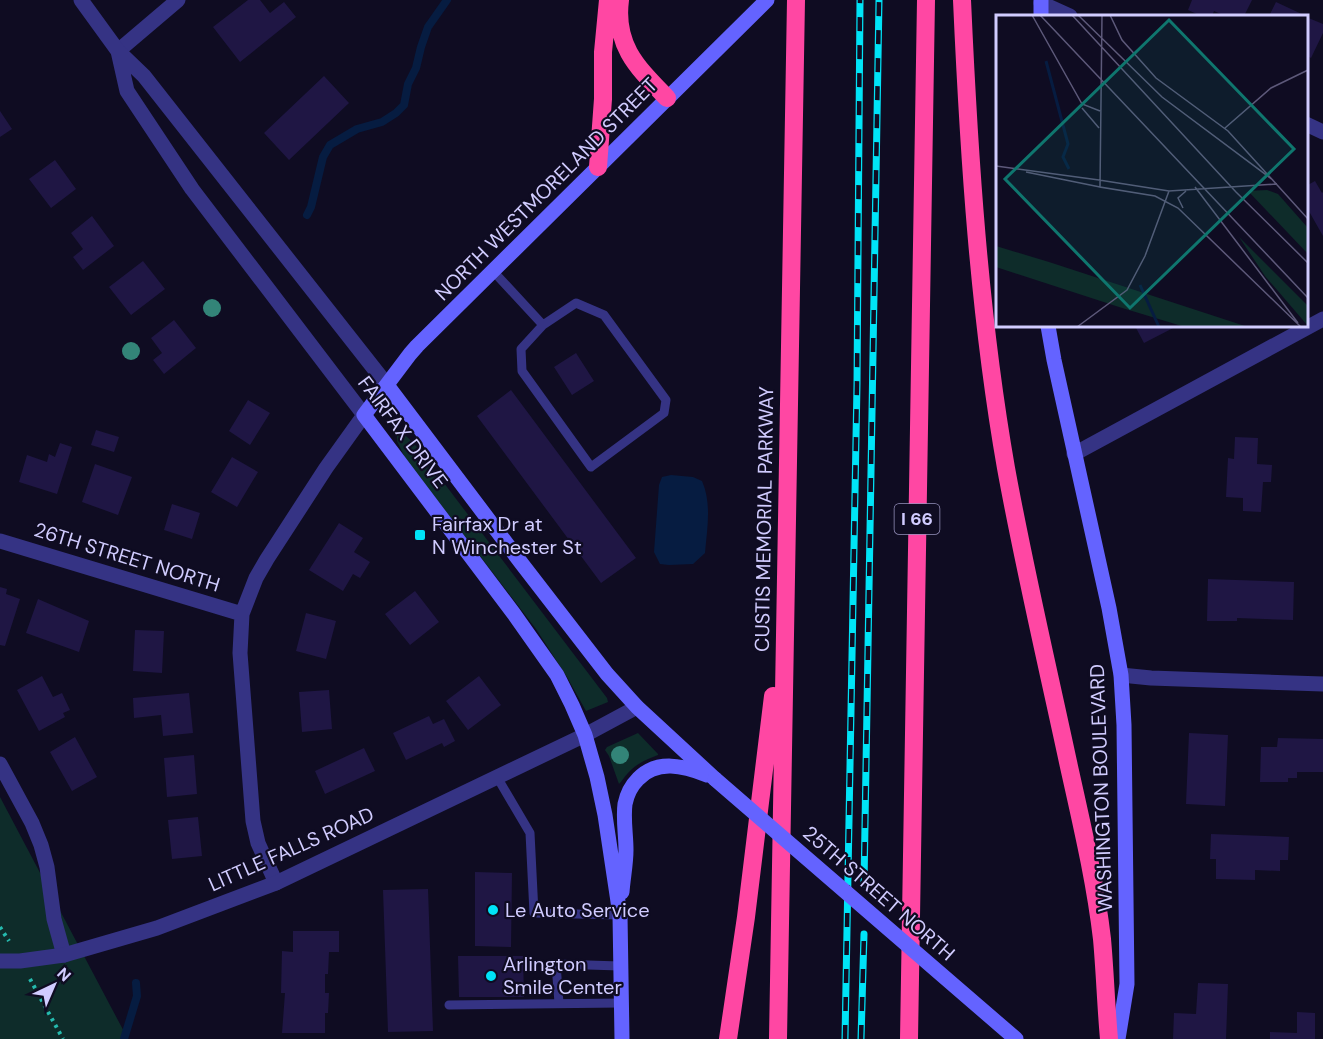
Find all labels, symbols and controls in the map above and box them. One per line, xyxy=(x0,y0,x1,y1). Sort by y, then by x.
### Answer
inset map xyxy=(996,15,1308,327)
street label: NORTH WESTMORELAND STREET xyxy=(429,72,663,306)
street label: FAIRFAX DRIVE xyxy=(352,371,454,493)
street label: CUSTIS MEMORIAL PARKWAY xyxy=(749,386,779,652)
road number: I 66 xyxy=(894,504,940,534)
place label: Fairfax Dr at N Winchester St xyxy=(432,511,582,560)
street label: 26TH STREET NORTH xyxy=(31,516,223,598)
marker: Fairfax Dr at N Winchester St xyxy=(413,528,427,542)
street label: WASHINGTON BOULEVARD xyxy=(1084,664,1118,912)
street label: LITTLE FALLS ROAD xyxy=(204,801,378,897)
street label: 25TH STREET NORTH xyxy=(798,820,960,966)
place label: Le Auto Service xyxy=(505,897,650,923)
marker: Le Auto Service xyxy=(486,903,500,917)
place label: Arlington Smile Center xyxy=(503,951,622,1000)
north arrow xyxy=(24,955,84,1015)
text: N xyxy=(53,963,76,986)
marker: Arlington Smile Center xyxy=(484,969,498,983)

